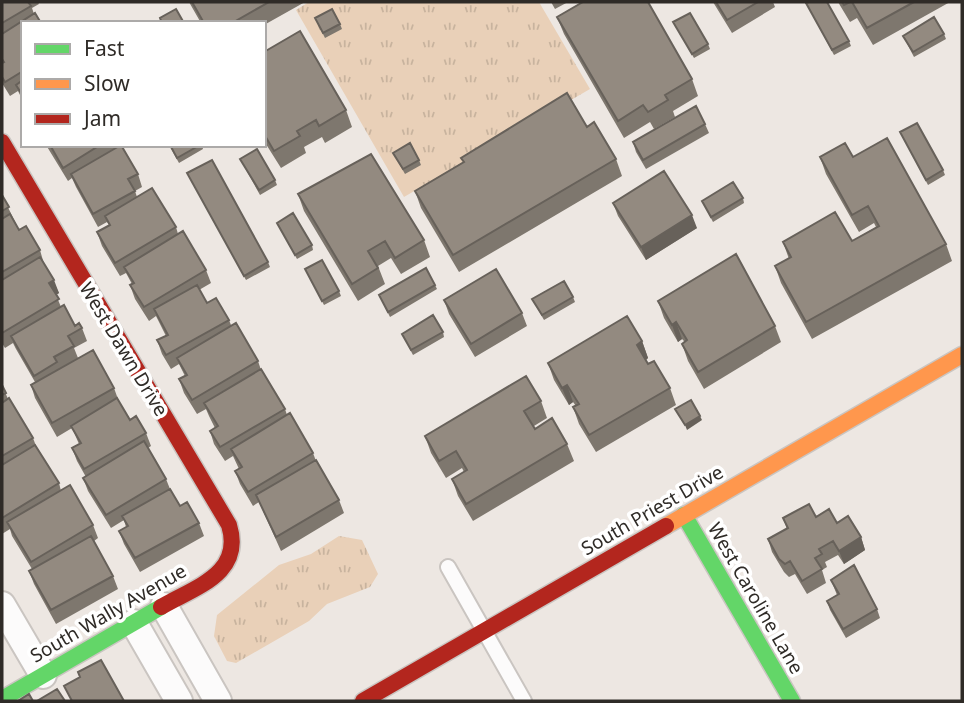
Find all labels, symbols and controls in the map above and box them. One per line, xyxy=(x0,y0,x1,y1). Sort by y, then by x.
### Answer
legend xyxy=(21,21,266,147)
text: Fast xyxy=(84,34,125,62)
text: Slow xyxy=(84,69,130,97)
text: Jam xyxy=(82,104,121,132)
street label: West Dawn Drive xyxy=(74,277,174,421)
street label: South Priest Drive xyxy=(576,459,728,561)
street label: West Caroline Lane xyxy=(702,518,810,678)
street label: South Wally Avenue xyxy=(25,558,191,668)

